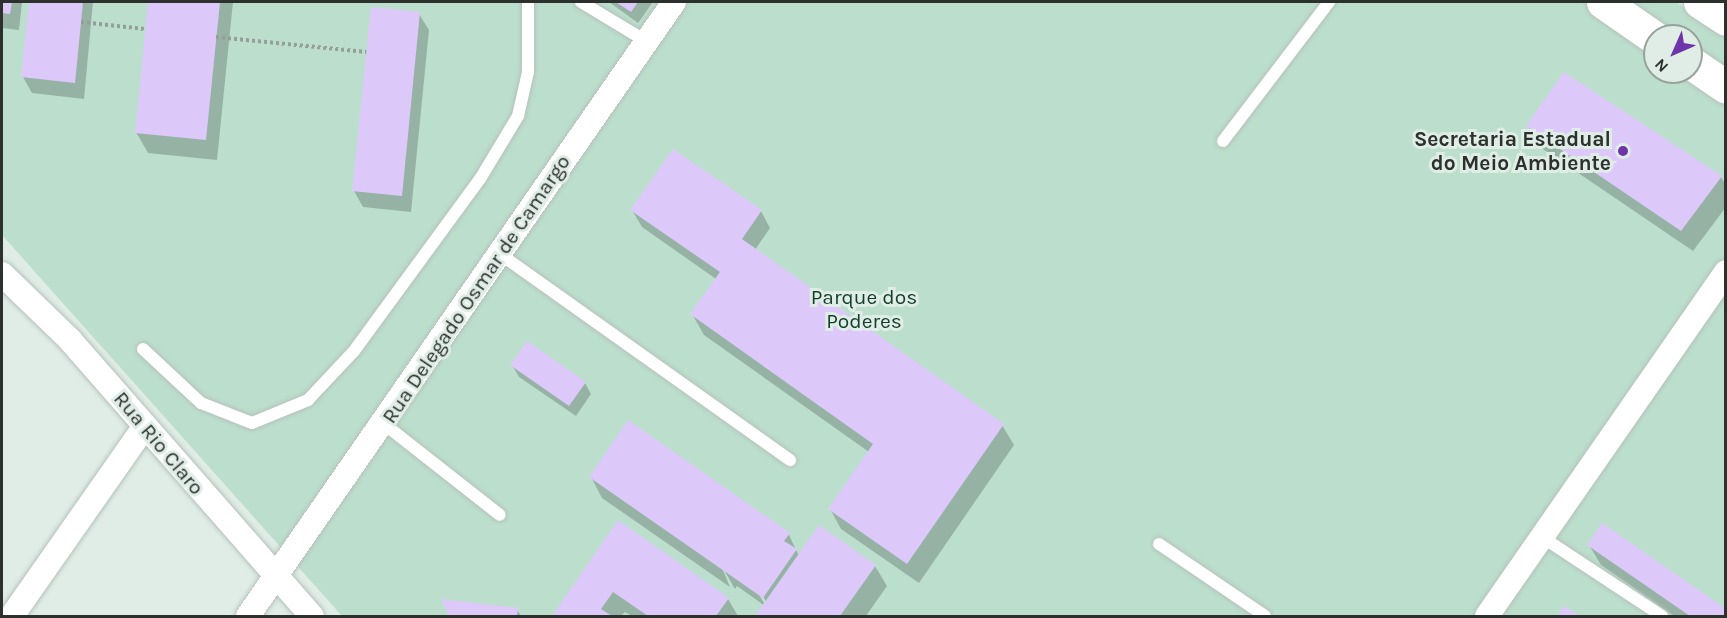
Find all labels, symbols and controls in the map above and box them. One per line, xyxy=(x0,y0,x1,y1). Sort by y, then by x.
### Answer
north arrow xyxy=(1643,24,1703,84)
text: N xyxy=(1651,55,1672,76)
place label: Secretaria Estadual do Meio Ambiente xyxy=(1414,126,1611,176)
marker: Secretaria Estadual do Meio Ambiente xyxy=(1616,144,1630,158)
street label: Rua Delegado Osmar de Camargo xyxy=(376,150,576,428)
park label: Parque dos Poderes xyxy=(811,284,917,334)
street label: Rua Rio Claro xyxy=(109,386,209,500)

